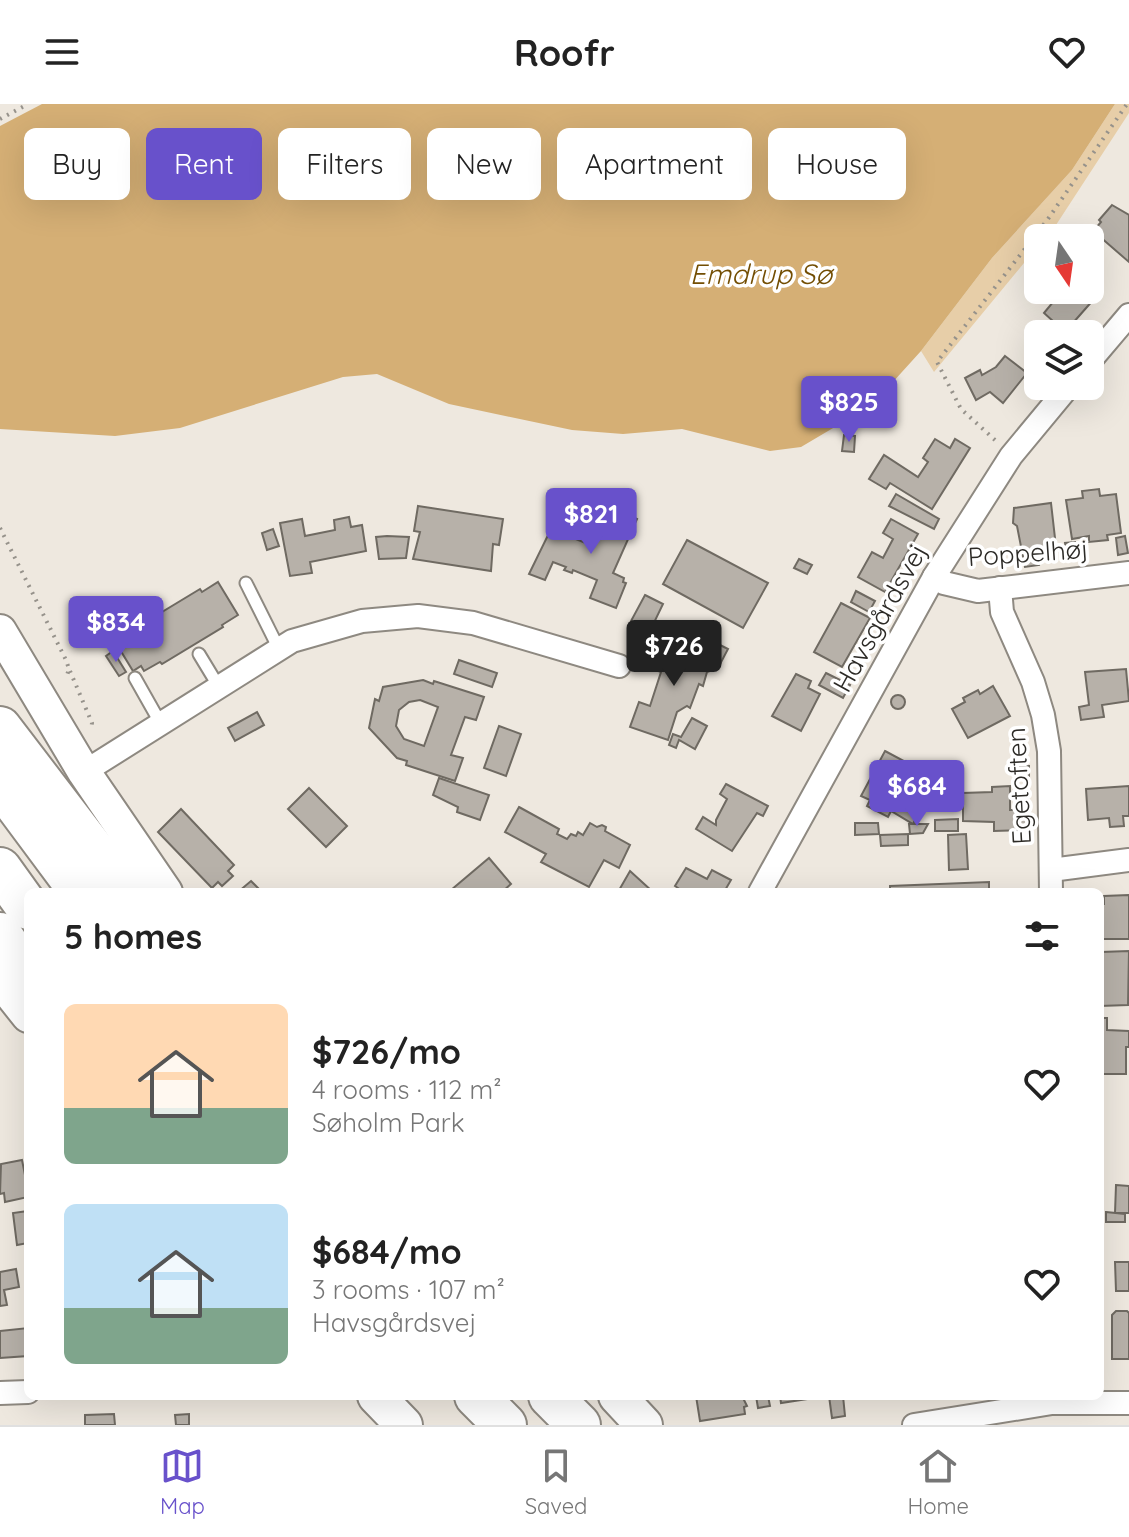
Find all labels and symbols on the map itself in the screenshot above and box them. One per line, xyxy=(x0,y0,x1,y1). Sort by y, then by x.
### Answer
north arrow xyxy=(1024,224,1104,304)
water label: Emdrup Sø xyxy=(690,256,835,291)
pin: $825 xyxy=(802,376,896,444)
pin: $821 xyxy=(544,488,638,556)
street label: Poppelhøj xyxy=(967,532,1089,573)
street label: Havsgårdsvej xyxy=(825,538,934,698)
pin: $834 xyxy=(69,596,163,664)
pin: $726 xyxy=(627,620,721,688)
street label: Egetoften xyxy=(999,727,1038,845)
pin: $684 xyxy=(870,760,964,828)

